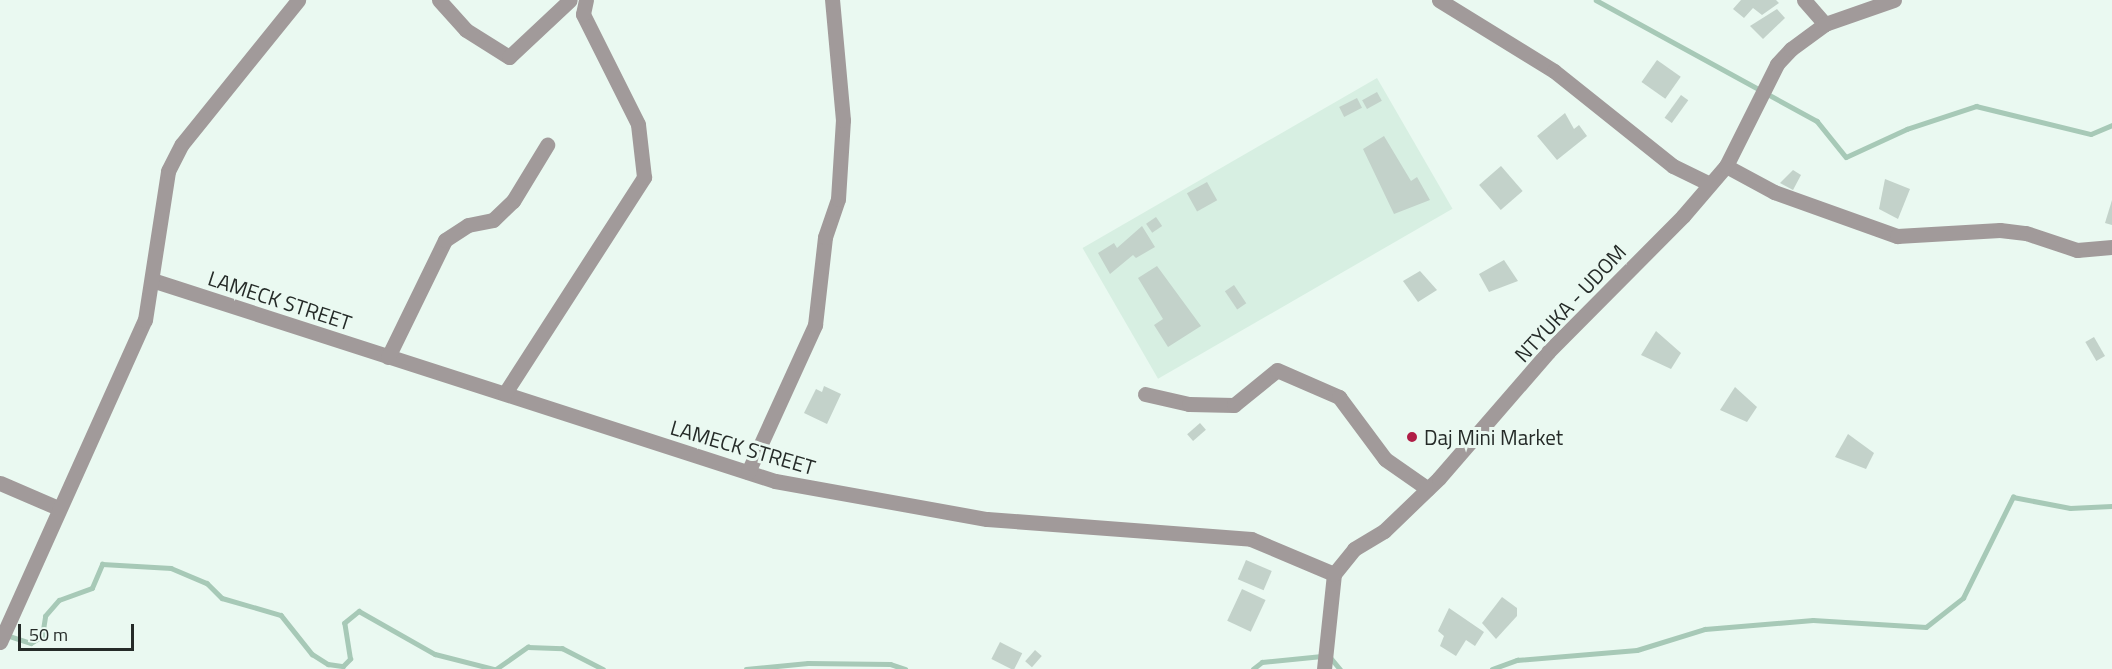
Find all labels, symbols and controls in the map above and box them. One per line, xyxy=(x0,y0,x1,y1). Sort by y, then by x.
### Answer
street label: NTYUKA - UDOM xyxy=(1509,239,1631,367)
street label: LAMECK STREET xyxy=(205,265,355,335)
street label: LAMECK STREET xyxy=(668,414,818,480)
place label: Daj Mini Market xyxy=(1424,424,1563,450)
marker: Daj Mini Market xyxy=(1405,430,1419,444)
scale bar xyxy=(21,612,136,650)
text: 50 m xyxy=(29,621,68,648)

